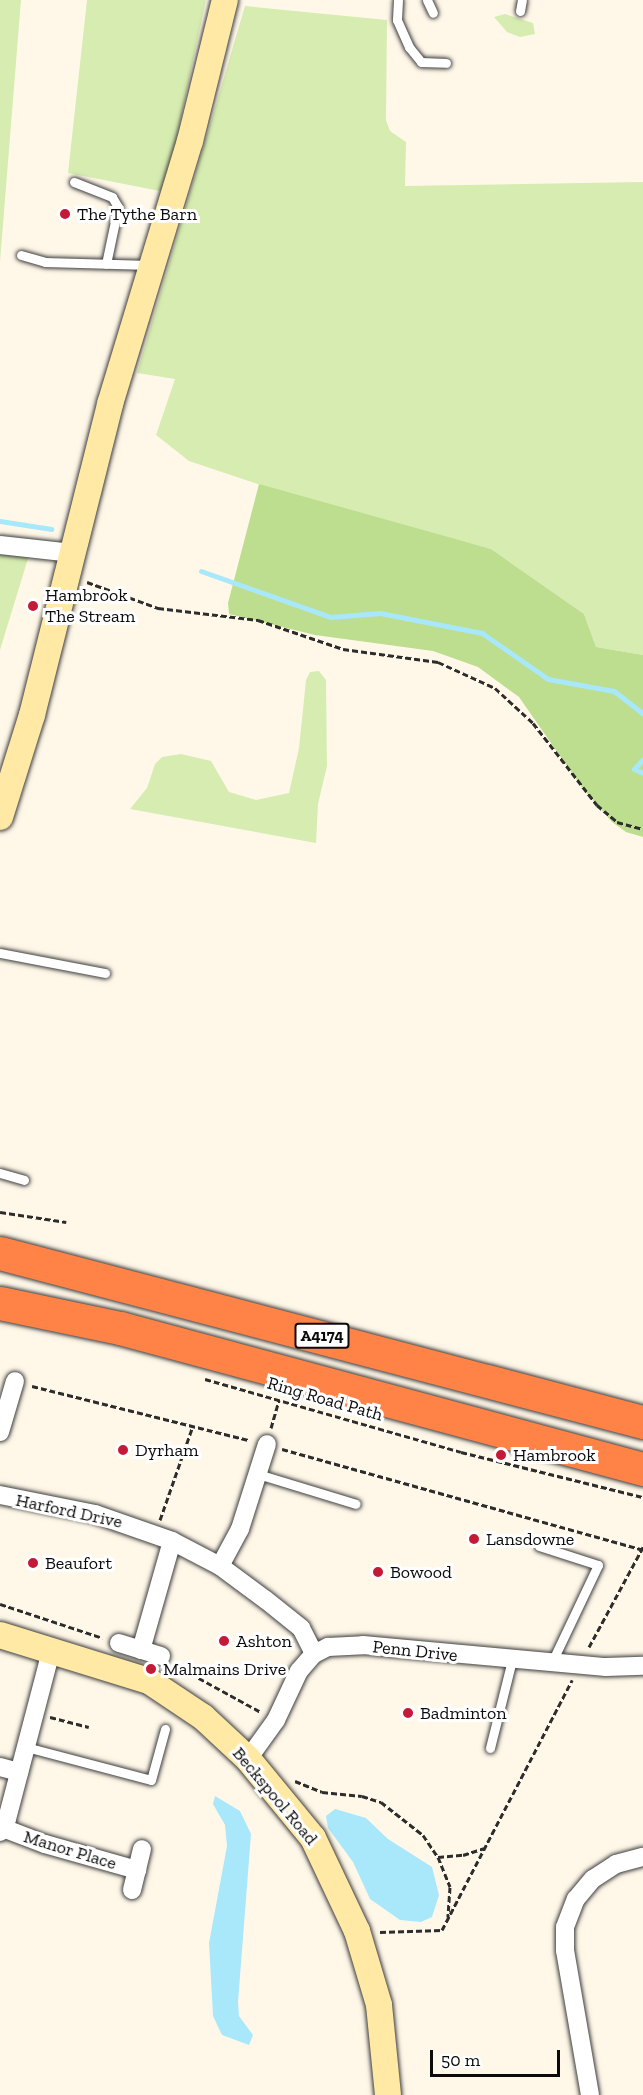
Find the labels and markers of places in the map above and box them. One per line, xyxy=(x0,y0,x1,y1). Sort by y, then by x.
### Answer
place label: The Tythe Barn xyxy=(77,203,198,225)
marker: The Tythe Barn xyxy=(58,207,72,221)
place label: Hambrook The Stream xyxy=(45,585,135,628)
marker: Hambrook The Stream xyxy=(26,599,40,613)
place label: Dyrham xyxy=(135,1439,199,1461)
marker: Dyrham xyxy=(116,1443,130,1457)
place label: Hambrook xyxy=(513,1444,596,1466)
marker: Hambrook xyxy=(494,1448,508,1462)
place label: Lansdowne xyxy=(486,1528,574,1550)
marker: Lansdowne xyxy=(467,1532,481,1546)
place label: Beaufort xyxy=(45,1552,112,1574)
marker: Beaufort xyxy=(26,1556,40,1570)
place label: Bowood xyxy=(390,1561,452,1583)
marker: Bowood xyxy=(371,1565,385,1579)
place label: Ashton xyxy=(236,1630,292,1652)
marker: Ashton xyxy=(217,1634,231,1648)
place label: Malmains Drive xyxy=(163,1658,286,1680)
marker: Malmains Drive xyxy=(144,1662,158,1676)
place label: Badminton xyxy=(420,1702,507,1724)
marker: Badminton xyxy=(401,1706,415,1720)

